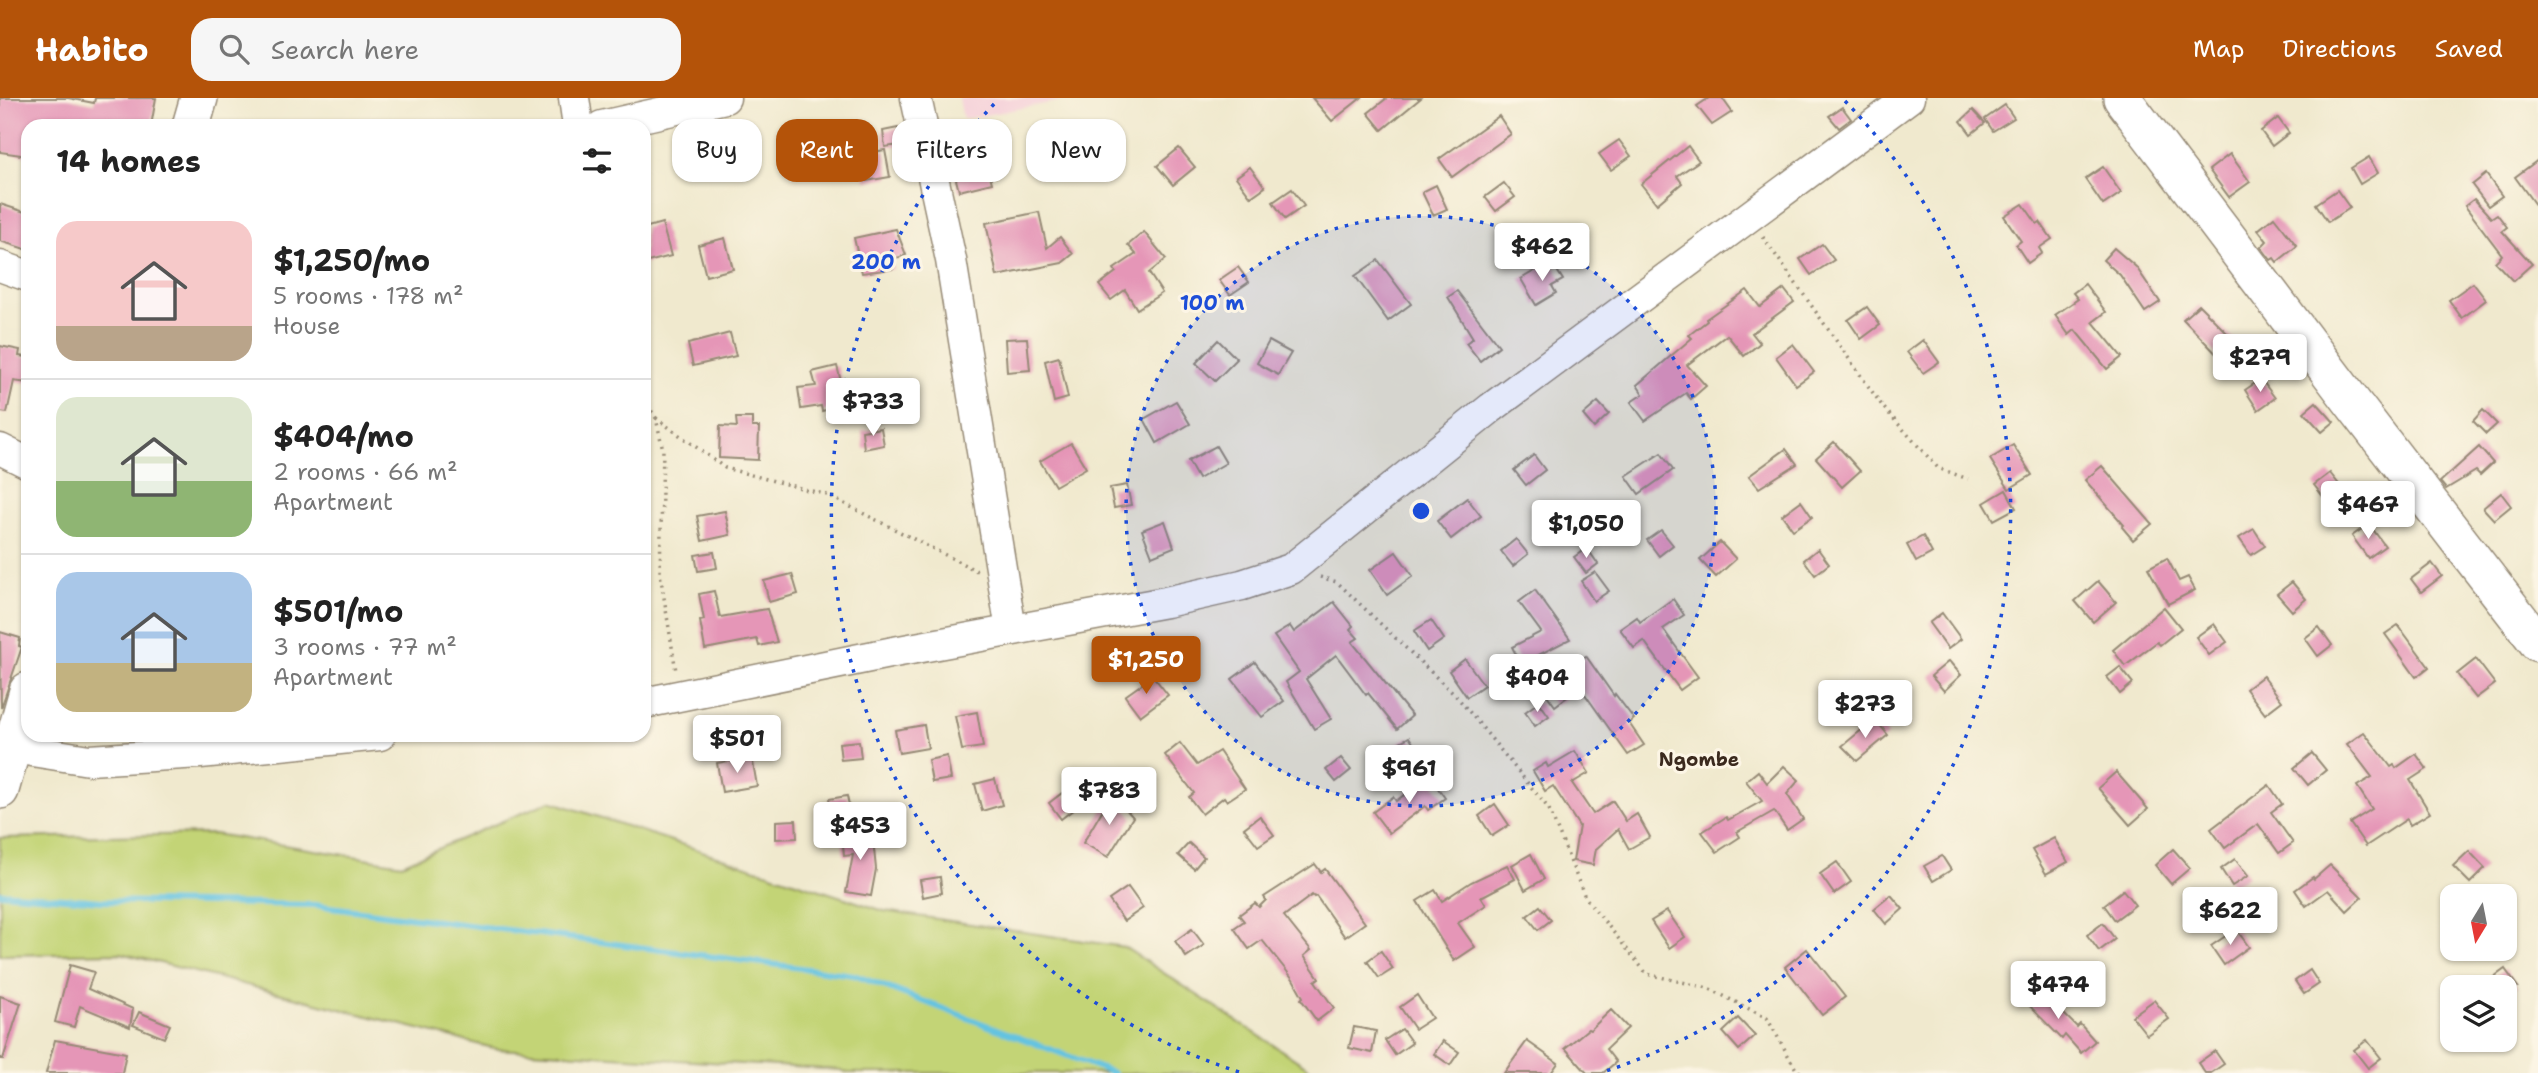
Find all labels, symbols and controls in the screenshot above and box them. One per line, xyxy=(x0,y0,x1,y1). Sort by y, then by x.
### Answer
search box xyxy=(191,18,681,81)
text: Habito xyxy=(35,27,149,72)
icon: search xyxy=(215,30,253,68)
text: Search here xyxy=(271,32,419,67)
text: Map xyxy=(2193,33,2244,65)
text: Directions xyxy=(2282,33,2397,65)
text: Saved xyxy=(2435,33,2503,65)
chip: Buy xyxy=(672,119,762,182)
chip: Rent xyxy=(776,119,878,182)
chip: Filters xyxy=(892,119,1012,182)
chip: New xyxy=(1026,119,1126,182)
text: 14 homes xyxy=(56,141,201,182)
icon: filters xyxy=(578,142,616,180)
pin: $462 xyxy=(1501,223,1583,283)
text: $462 xyxy=(1510,231,1574,261)
text: $1,250/mo xyxy=(273,240,430,281)
text: 200 m xyxy=(851,248,921,276)
icon: home xyxy=(112,249,196,333)
text: 5 rooms · 178 m² xyxy=(273,281,464,311)
text: 100 m xyxy=(1180,289,1244,317)
text: House xyxy=(273,311,341,341)
pin: $279 xyxy=(2219,334,2301,394)
text: $279 xyxy=(2229,342,2291,372)
pin: $733 xyxy=(832,378,914,438)
text: $733 xyxy=(842,386,904,416)
text: $404/mo xyxy=(273,416,414,457)
icon: home xyxy=(112,425,196,509)
text: 2 rooms · 66 m² xyxy=(273,457,458,487)
pin: $467 xyxy=(2327,482,2409,541)
text: Apartment xyxy=(273,487,393,517)
text: $467 xyxy=(2337,489,2399,519)
centre of rings xyxy=(1409,499,1433,523)
pin: $1,050 xyxy=(1529,500,1643,560)
text: $1,050 xyxy=(1548,508,1624,538)
text: $501/mo xyxy=(273,591,403,632)
icon: home xyxy=(112,600,196,684)
text: 3 rooms · 77 m² xyxy=(273,632,457,662)
pin: $1,250 xyxy=(1089,636,1203,696)
text: $1,250 xyxy=(1108,644,1184,674)
pin: $404 xyxy=(1496,654,1578,714)
text: Apartment xyxy=(273,662,393,692)
text: $404 xyxy=(1505,662,1569,692)
pin: $273 xyxy=(1824,680,1906,740)
text: $273 xyxy=(1834,688,1896,718)
pin: $501 xyxy=(696,716,778,775)
text: $501 xyxy=(709,723,765,753)
pin: $961 xyxy=(1368,746,1450,805)
district label: Ngombe xyxy=(1659,747,1739,772)
text: $961 xyxy=(1381,753,1437,783)
pin: $783 xyxy=(1068,768,1150,827)
text: $783 xyxy=(1077,775,1141,805)
pin: $453 xyxy=(819,802,901,862)
text: $453 xyxy=(829,810,891,840)
north arrow xyxy=(2440,884,2516,961)
map controls xyxy=(2440,884,2517,1052)
pin: $622 xyxy=(2189,888,2271,947)
text: $622 xyxy=(2198,895,2262,925)
pin: $474 xyxy=(2017,962,2099,1021)
text: $474 xyxy=(2027,969,2089,999)
button: layers xyxy=(2440,975,2517,1052)

